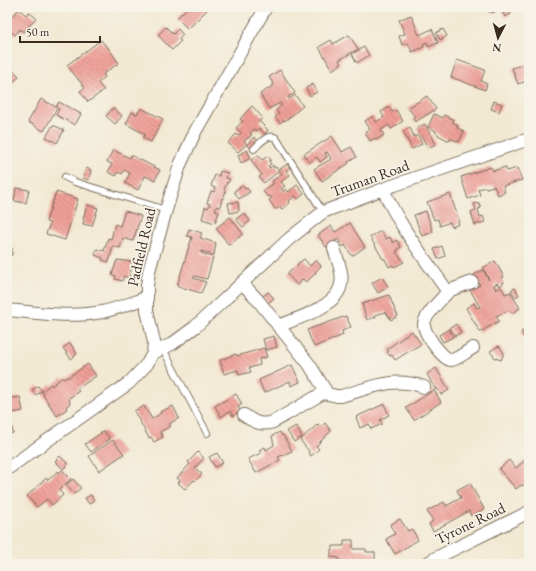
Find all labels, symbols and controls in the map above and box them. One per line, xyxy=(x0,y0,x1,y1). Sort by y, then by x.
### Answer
scale bar xyxy=(20,18,100,44)
north arrow xyxy=(478,18,518,58)
text: 50 m xyxy=(26,24,50,40)
text: N xyxy=(492,41,502,55)
street label: Truman Road xyxy=(328,155,412,201)
street label: Padfield Road xyxy=(123,205,159,288)
street label: Tyrone Road xyxy=(432,498,509,548)

